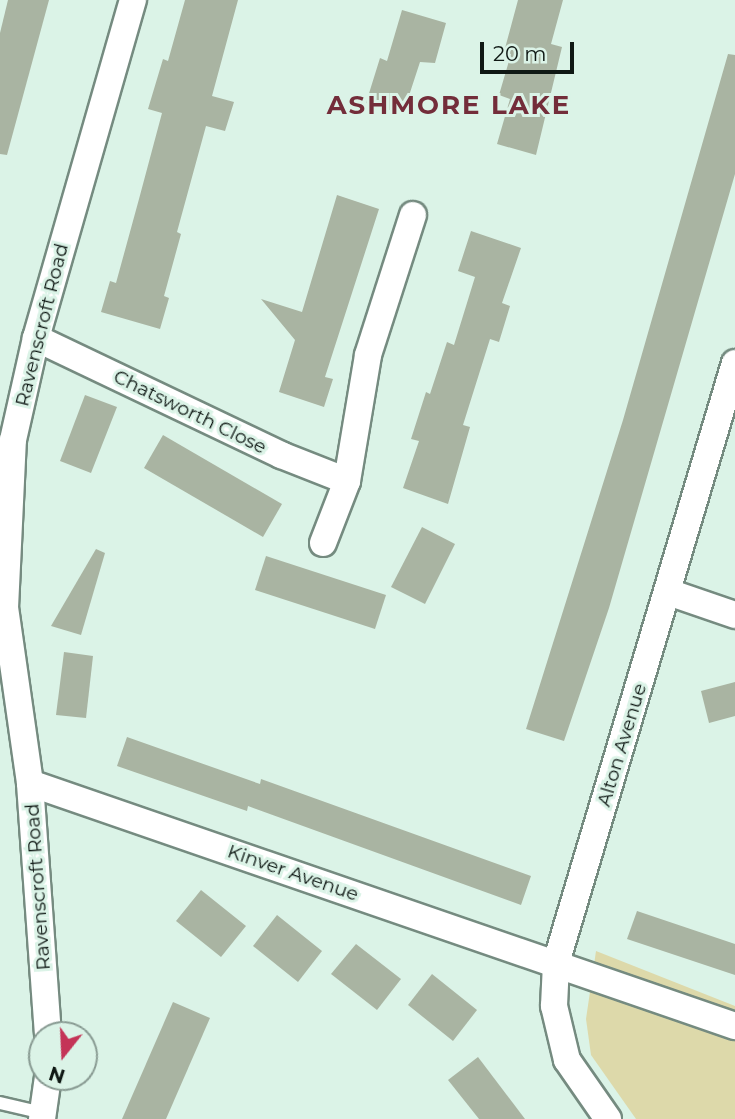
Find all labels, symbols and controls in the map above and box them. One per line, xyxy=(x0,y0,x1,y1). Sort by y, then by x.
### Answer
scale bar xyxy=(483,28,578,72)
text: 20 m xyxy=(493,41,547,66)
district label: ASHMORE LAKE xyxy=(328,90,570,122)
street label: Ravenscroft Road xyxy=(11,241,73,409)
street label: Chatsworth Close xyxy=(110,365,270,459)
street label: Alton Avenue xyxy=(592,681,652,809)
street label: Ravenscroft Road xyxy=(21,803,55,971)
street label: Kinver Avenue xyxy=(224,840,362,906)
north arrow xyxy=(28,1021,98,1091)
text: N xyxy=(46,1061,68,1088)

